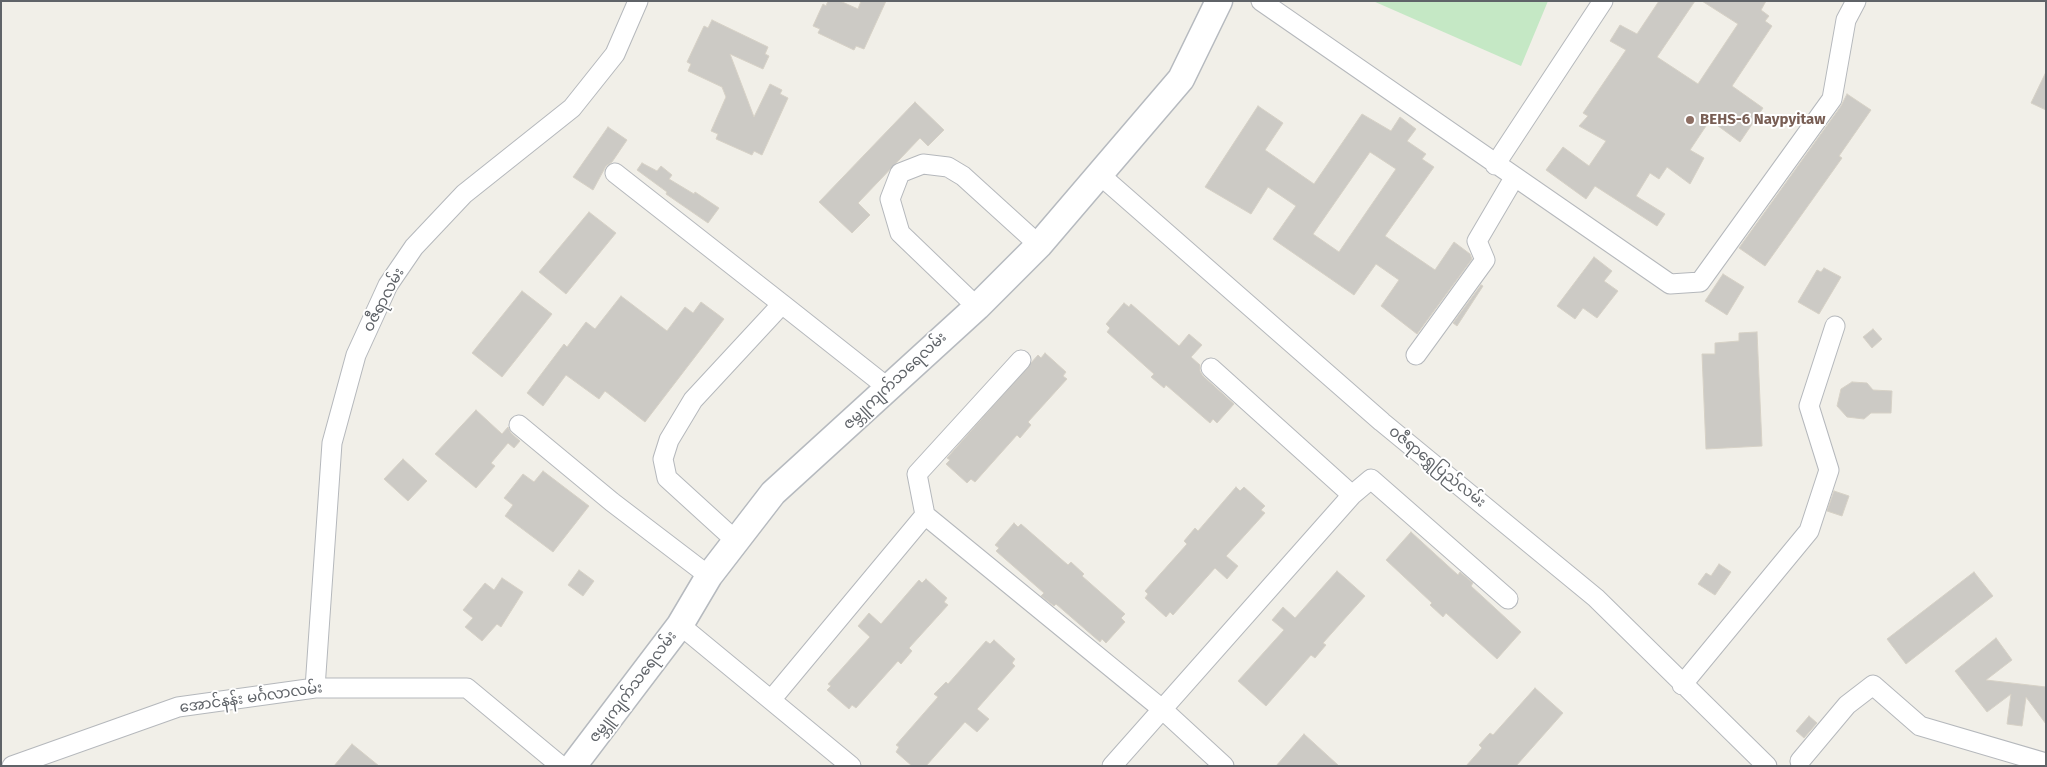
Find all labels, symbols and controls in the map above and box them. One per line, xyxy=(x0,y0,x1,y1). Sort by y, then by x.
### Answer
place label: BEHS-6 Naypyitaw xyxy=(1700,111,1825,129)
marker: BEHS-6 Naypyitaw xyxy=(1684,114,1696,126)
street label: ဝဇီရာလမ်း xyxy=(360,265,408,335)
street label: ဇမ္ဘူကျက်သရေလမ်း xyxy=(840,328,950,434)
street label: ဝဇီရာရွှေပြည်လမ်း xyxy=(1385,422,1489,512)
street label: ဇမ္ဘူကျက်သရေလမ်း xyxy=(585,628,681,746)
street label: အောင်နန်း မင်္ဂလာလမ်း xyxy=(178,679,324,717)

